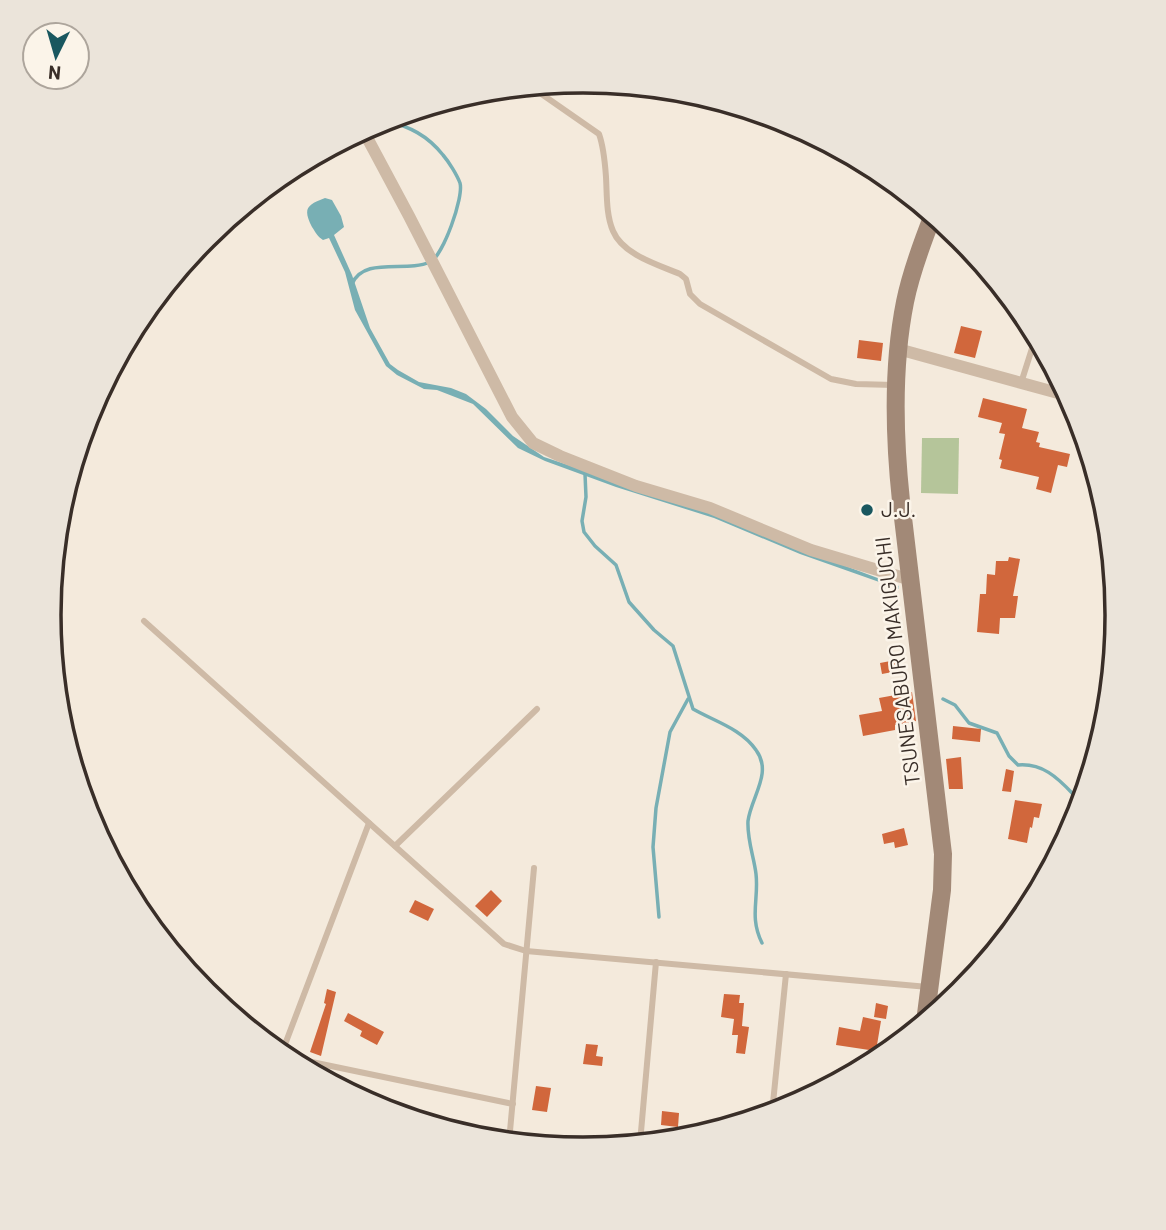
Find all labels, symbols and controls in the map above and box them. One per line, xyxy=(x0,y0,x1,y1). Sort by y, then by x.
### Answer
north arrow xyxy=(21,21,91,91)
text: N xyxy=(47,61,62,85)
place label: J.J. xyxy=(881,496,916,521)
marker: J.J. xyxy=(859,502,875,518)
street label: TSUNESABURO MAKIGUCHI xyxy=(869,535,924,787)

